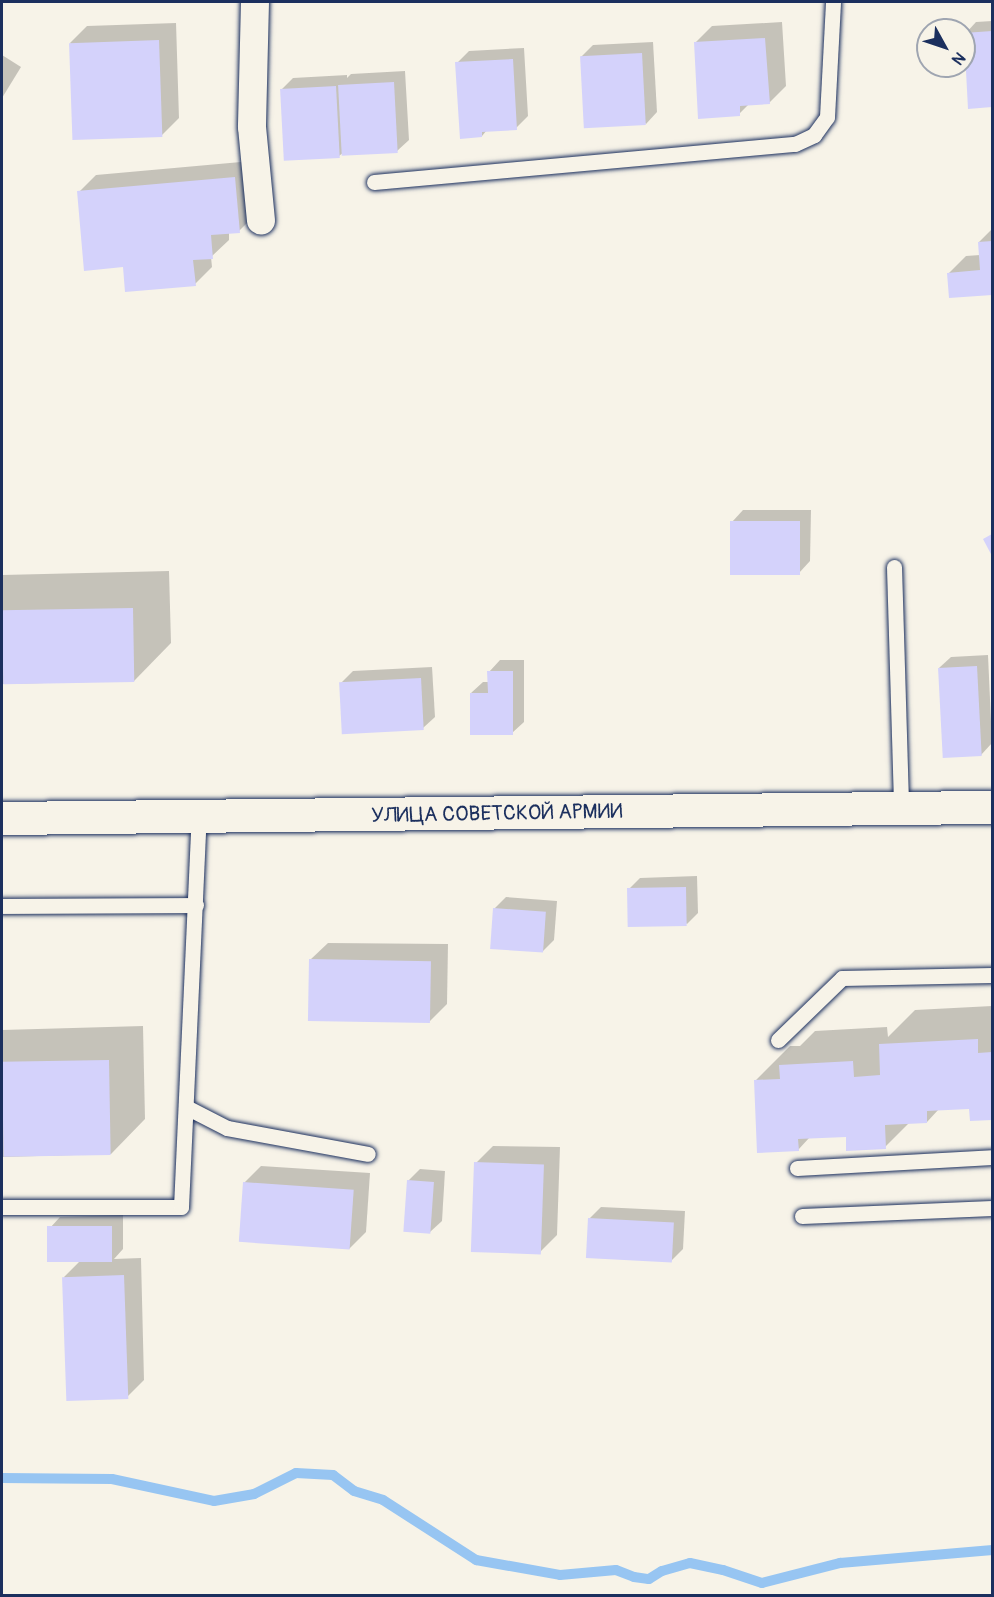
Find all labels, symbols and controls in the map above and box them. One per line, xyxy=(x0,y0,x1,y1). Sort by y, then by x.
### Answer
north arrow xyxy=(916,18,976,78)
text: N xyxy=(947,48,969,69)
street label: УЛИЦА СОВЕТСКОЙ АРМИИ xyxy=(371,799,623,829)

